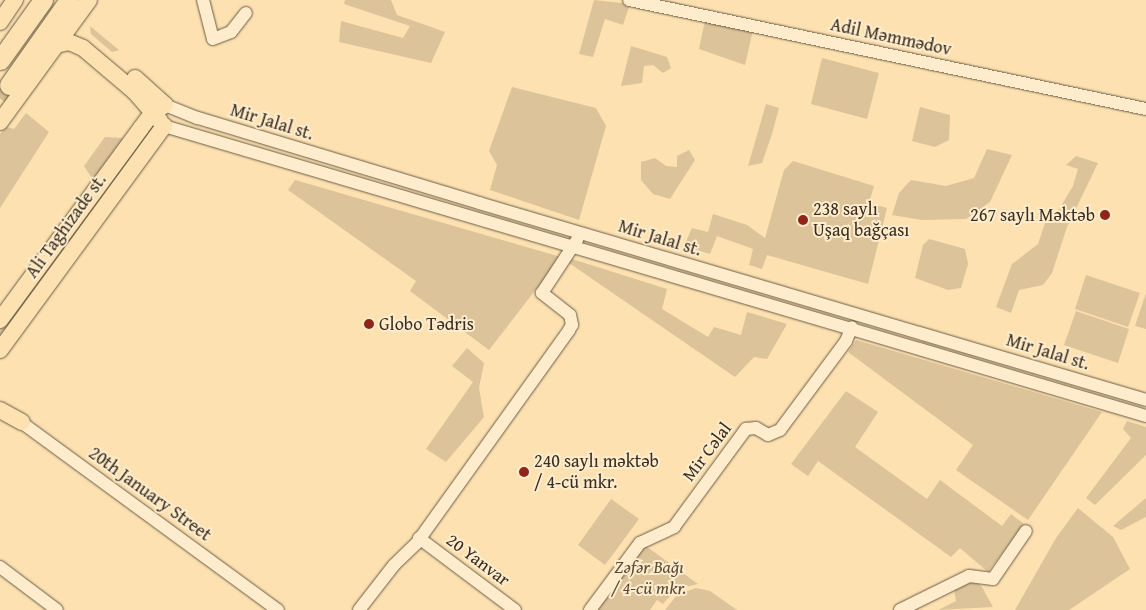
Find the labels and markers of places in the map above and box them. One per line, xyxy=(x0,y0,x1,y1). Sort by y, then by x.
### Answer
place label: 238 saylı Uşaq bağçası xyxy=(813,199,909,242)
place label: 267 saylı Məktəb xyxy=(970,204,1095,226)
marker: 267 saylı Məktəb xyxy=(1099,209,1111,221)
marker: 238 saylı Uşaq bağçası xyxy=(797,214,809,226)
place label: Globo Tədris xyxy=(379,313,474,335)
marker: Globo Tədris xyxy=(363,318,375,330)
place label: 240 saylı məktəb / 4-cü mkr. xyxy=(534,451,659,494)
marker: 240 saylı məktəb / 4-cü mkr. xyxy=(518,466,530,478)

